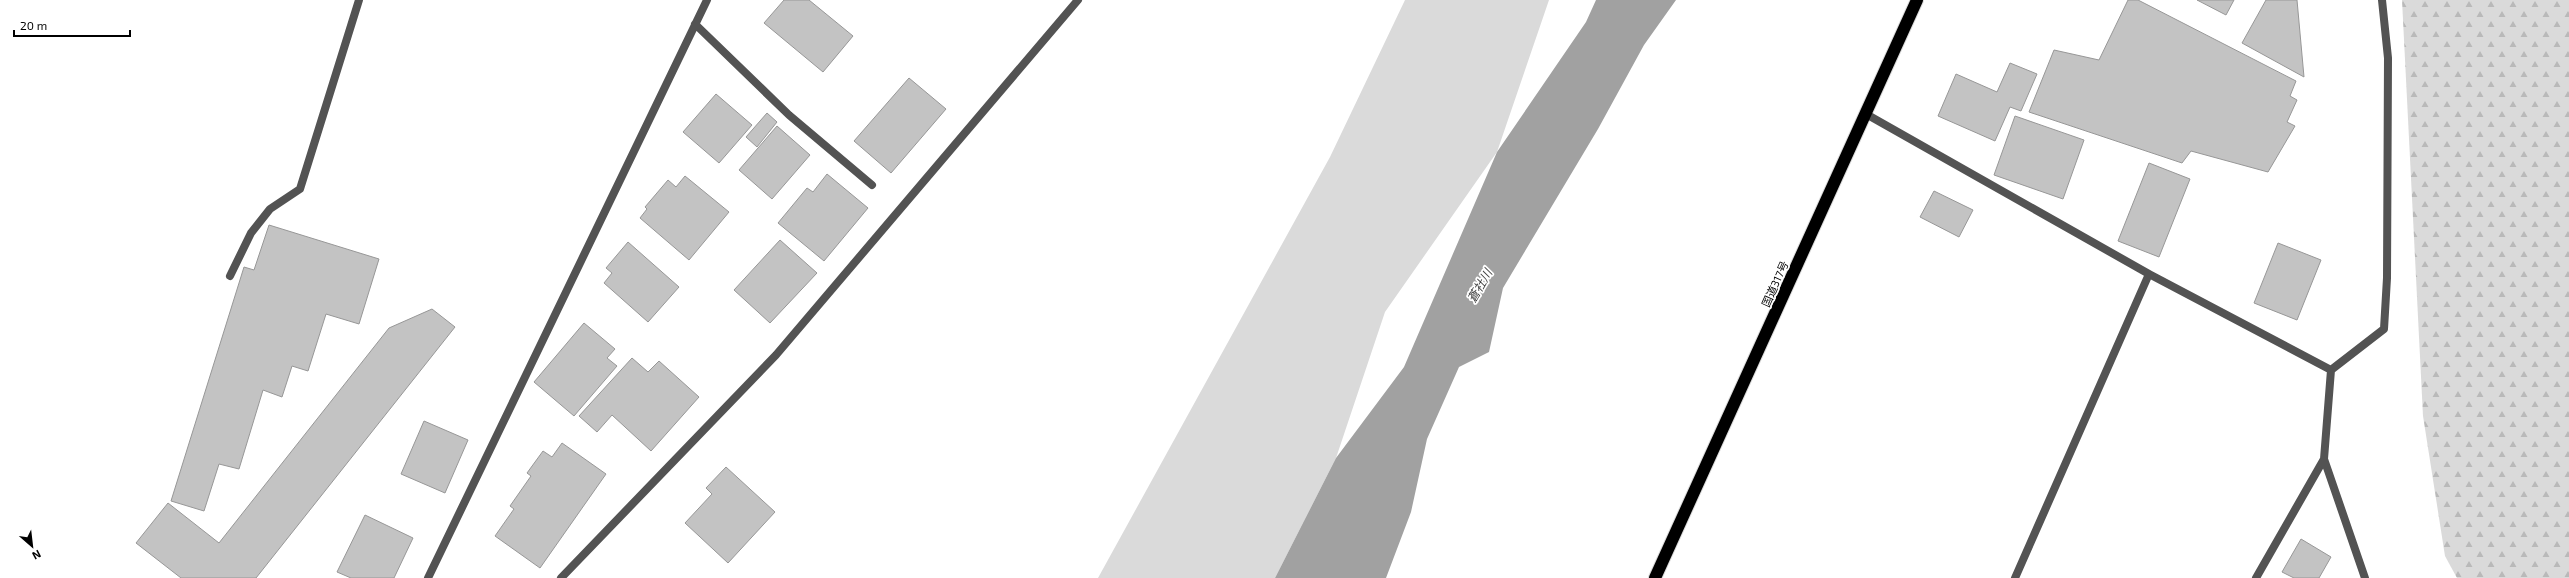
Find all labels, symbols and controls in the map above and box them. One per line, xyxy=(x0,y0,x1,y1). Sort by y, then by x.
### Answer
scale bar xyxy=(14,12,130,38)
text: 20 m xyxy=(20,18,47,32)
street label: 国道317号 xyxy=(1759,259,1790,309)
water label: 蒼社川 xyxy=(1464,265,1495,305)
north arrow xyxy=(12,526,52,566)
text: N xyxy=(30,548,43,563)

